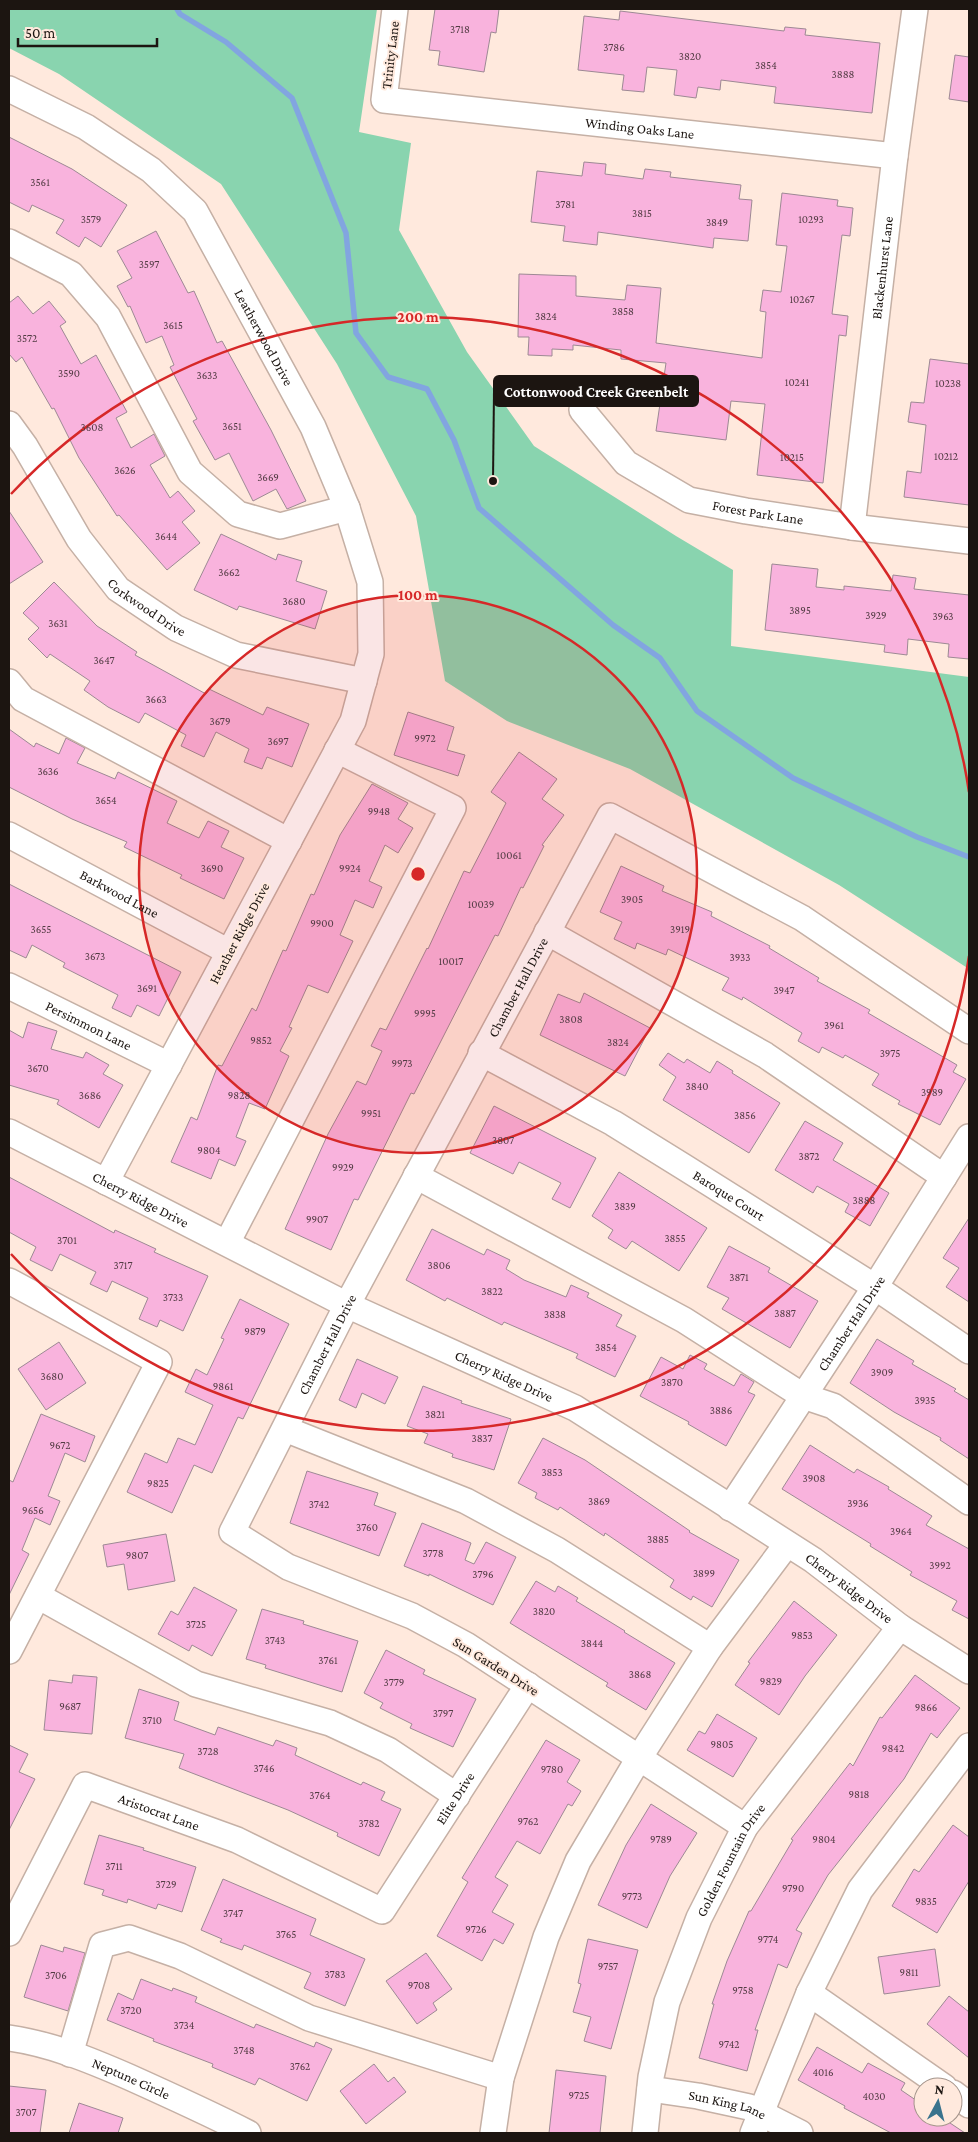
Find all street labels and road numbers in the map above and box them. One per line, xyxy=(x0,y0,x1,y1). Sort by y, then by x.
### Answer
street label: Trinity Lane xyxy=(378,20,402,90)
street label: Winding Oaks Lane xyxy=(584,114,695,142)
street label: Blackenhurst Lane xyxy=(868,215,896,320)
street label: Leatherwood Drive xyxy=(231,286,297,388)
street label: Forest Park Lane xyxy=(711,497,804,528)
street label: Corkwood Drive xyxy=(104,575,188,639)
street label: Barkwood Lane xyxy=(77,866,161,921)
street label: Heather Ridge Drive xyxy=(206,880,272,986)
street label: Chamber Hall Drive xyxy=(485,935,551,1040)
street label: Persimmon Lane xyxy=(43,997,134,1053)
street label: Baroque Court xyxy=(690,1167,768,1224)
street label: Cherry Ridge Drive xyxy=(90,1168,191,1231)
street label: Chamber Hall Drive xyxy=(814,1273,888,1374)
street label: Chamber Hall Drive xyxy=(295,1291,359,1397)
street label: Cherry Ridge Drive xyxy=(453,1347,556,1405)
street label: Cherry Ridge Drive xyxy=(803,1549,896,1627)
street label: Sun Garden Drive xyxy=(450,1633,542,1699)
street label: Elite Drive xyxy=(432,1769,478,1827)
street label: Aristocrat Lane xyxy=(116,1790,202,1834)
street label: Golden Fountain Drive xyxy=(693,1800,768,1919)
street label: Neptune Circle xyxy=(90,2054,172,2102)
street label: Sun King Lane xyxy=(687,2087,769,2122)

